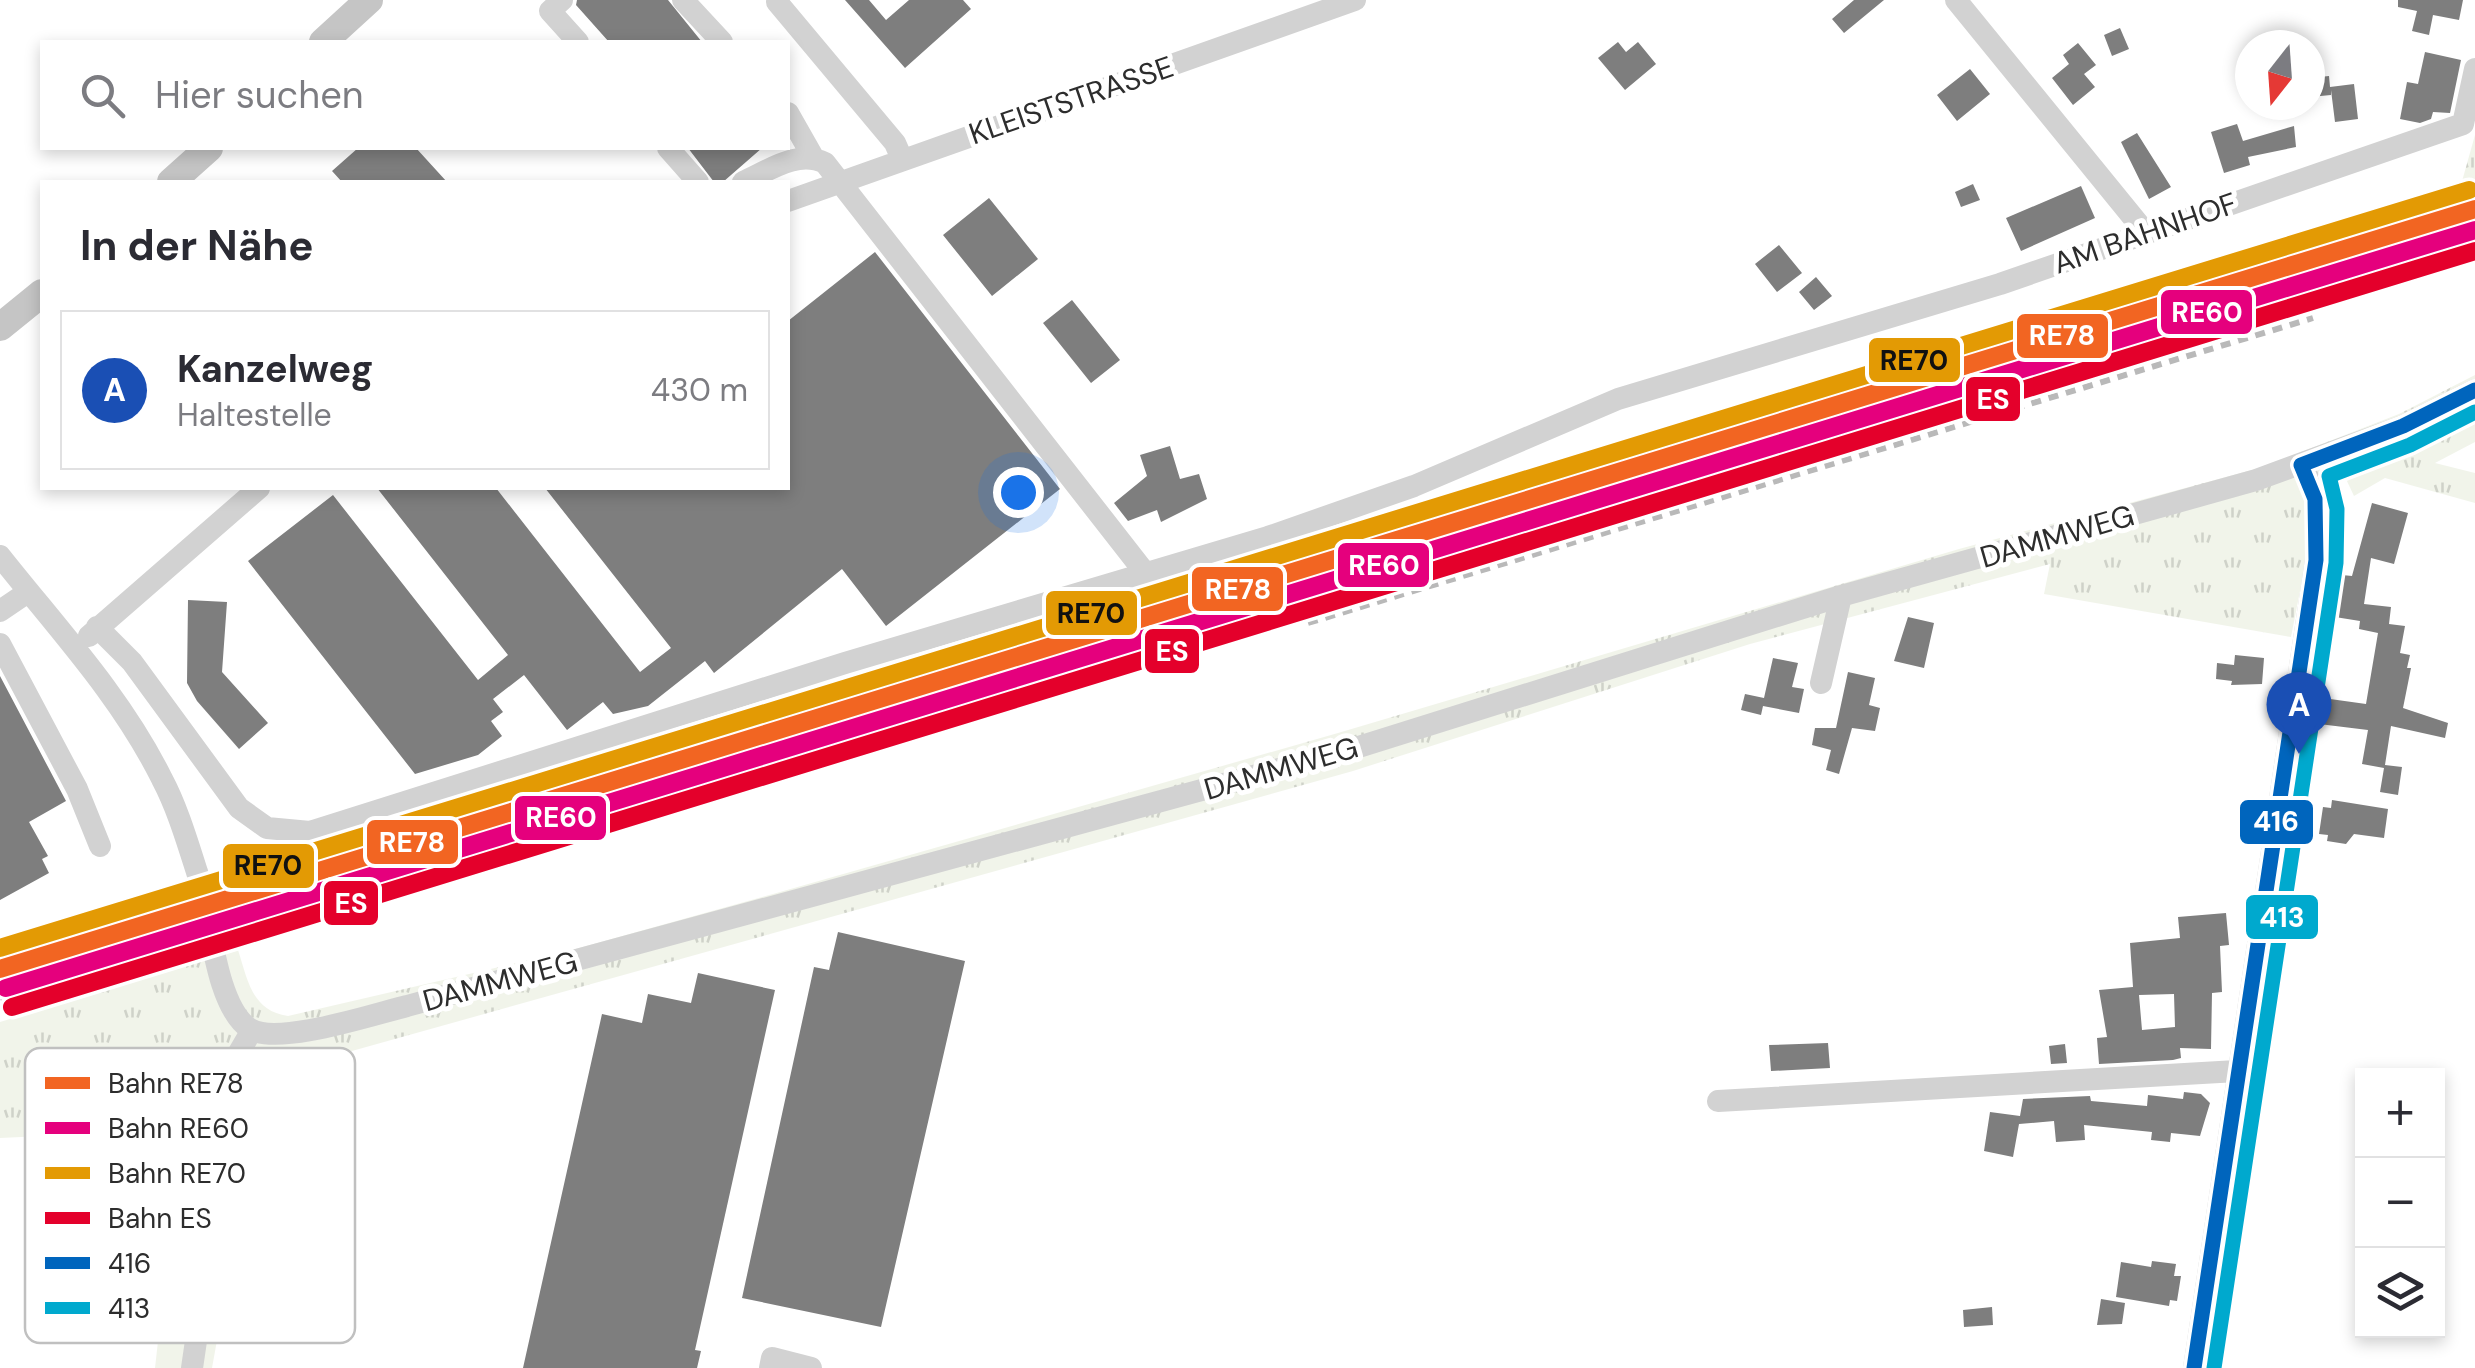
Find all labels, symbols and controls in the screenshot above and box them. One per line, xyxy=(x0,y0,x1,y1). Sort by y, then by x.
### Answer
north arrow xyxy=(2235,30,2325,120)
search box xyxy=(40,40,790,150)
street label: KLEISTSTRASSE xyxy=(964,47,1178,153)
icon: search xyxy=(75,68,130,123)
text: Hier suchen xyxy=(155,70,364,120)
street label: AM BAHNHOF xyxy=(2048,183,2242,283)
text: In der Nähe xyxy=(80,218,314,273)
line badge: RE60 xyxy=(2159,288,2254,336)
text: RE60 xyxy=(2171,294,2243,331)
line badge: RE78 xyxy=(2015,312,2110,360)
text: RE78 xyxy=(2029,317,2095,354)
line badge: RE70 xyxy=(1867,336,1962,384)
text: RE70 xyxy=(1880,342,1948,379)
text: Kanzelweg xyxy=(177,344,373,394)
text: A xyxy=(103,369,126,411)
text: 430 m xyxy=(651,369,748,411)
line badge: ES xyxy=(1964,375,2022,423)
text: ES xyxy=(1976,381,2010,418)
text: Haltestelle xyxy=(177,394,332,436)
your location xyxy=(993,467,1044,518)
street label: DAMMWEG xyxy=(1976,495,2138,577)
line badge: RE60 xyxy=(1336,541,1431,589)
text: RE60 xyxy=(1348,547,1420,584)
line badge: RE78 xyxy=(1190,565,1285,613)
text: RE78 xyxy=(1205,571,1271,608)
line badge: RE70 xyxy=(1044,589,1139,637)
text: RE70 xyxy=(1057,595,1125,632)
line badge: ES xyxy=(1143,627,1201,675)
text: ES xyxy=(1155,633,1189,670)
pin: A xyxy=(2266,672,2332,754)
street label: DAMMWEG xyxy=(1200,727,1362,809)
line badge: RE60 xyxy=(513,794,608,842)
line badge: 416 xyxy=(2238,798,2315,846)
text: RE60 xyxy=(525,799,597,836)
text: 416 xyxy=(2253,803,2299,840)
line badge: RE78 xyxy=(365,818,460,866)
text: RE78 xyxy=(379,824,445,861)
line badge: RE70 xyxy=(221,842,316,890)
text: RE70 xyxy=(234,847,302,884)
line badge: ES xyxy=(322,879,380,927)
text: ES xyxy=(334,885,368,922)
line badge: 413 xyxy=(2244,893,2320,941)
text: 413 xyxy=(2259,899,2305,936)
street label: DAMMWEG xyxy=(419,942,581,1020)
legend xyxy=(25,1048,355,1343)
text: Bahn RE78 xyxy=(108,1065,244,1102)
map controls xyxy=(2355,1068,2445,1338)
button: + xyxy=(2355,1068,2445,1158)
text: Bahn RE60 xyxy=(108,1110,249,1147)
text: Bahn RE70 xyxy=(108,1155,246,1192)
button: − xyxy=(2355,1158,2445,1248)
text: Bahn ES xyxy=(108,1200,212,1237)
text: 416 xyxy=(108,1245,151,1282)
button: layers xyxy=(2355,1248,2445,1338)
text: 413 xyxy=(108,1290,150,1327)

